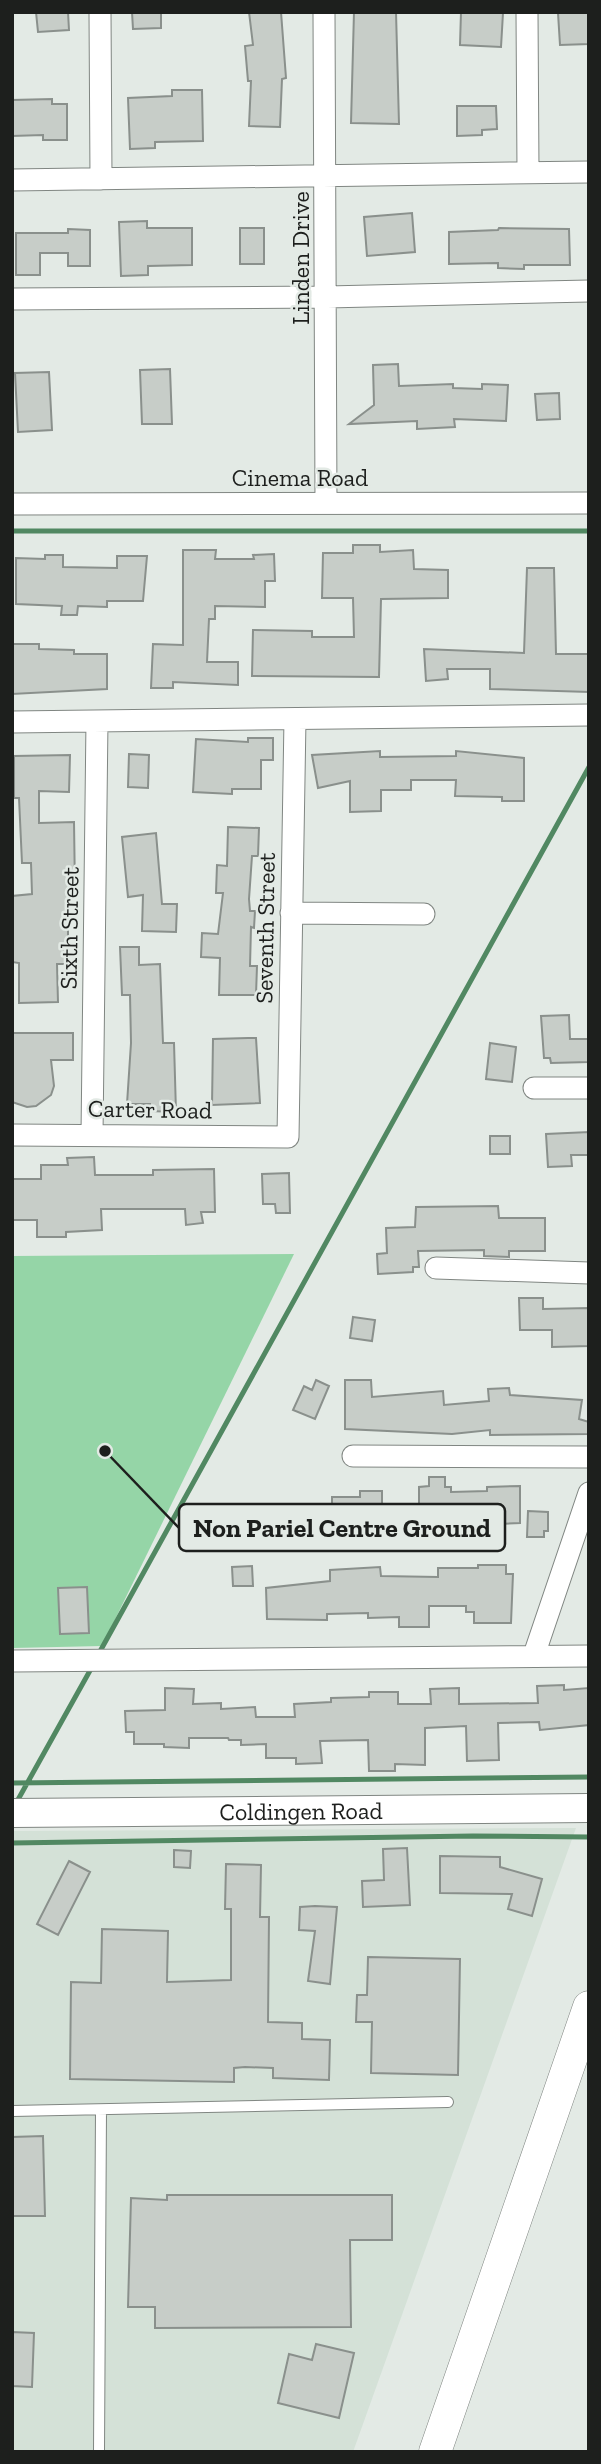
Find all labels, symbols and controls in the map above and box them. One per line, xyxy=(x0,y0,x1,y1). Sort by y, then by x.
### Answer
street label: Linden Drive xyxy=(286,191,315,325)
street label: Cinema Road xyxy=(232,463,368,492)
street label: Seventh Street xyxy=(249,852,281,1004)
street label: Sixth Street xyxy=(53,866,85,990)
street label: Carter Road xyxy=(88,1093,212,1125)
callout: Non Pariel Centre Ground xyxy=(179,1504,505,1551)
text: Non Pariel Centre Ground xyxy=(193,1512,491,1544)
street label: Coldingen Road xyxy=(219,1795,383,1826)

